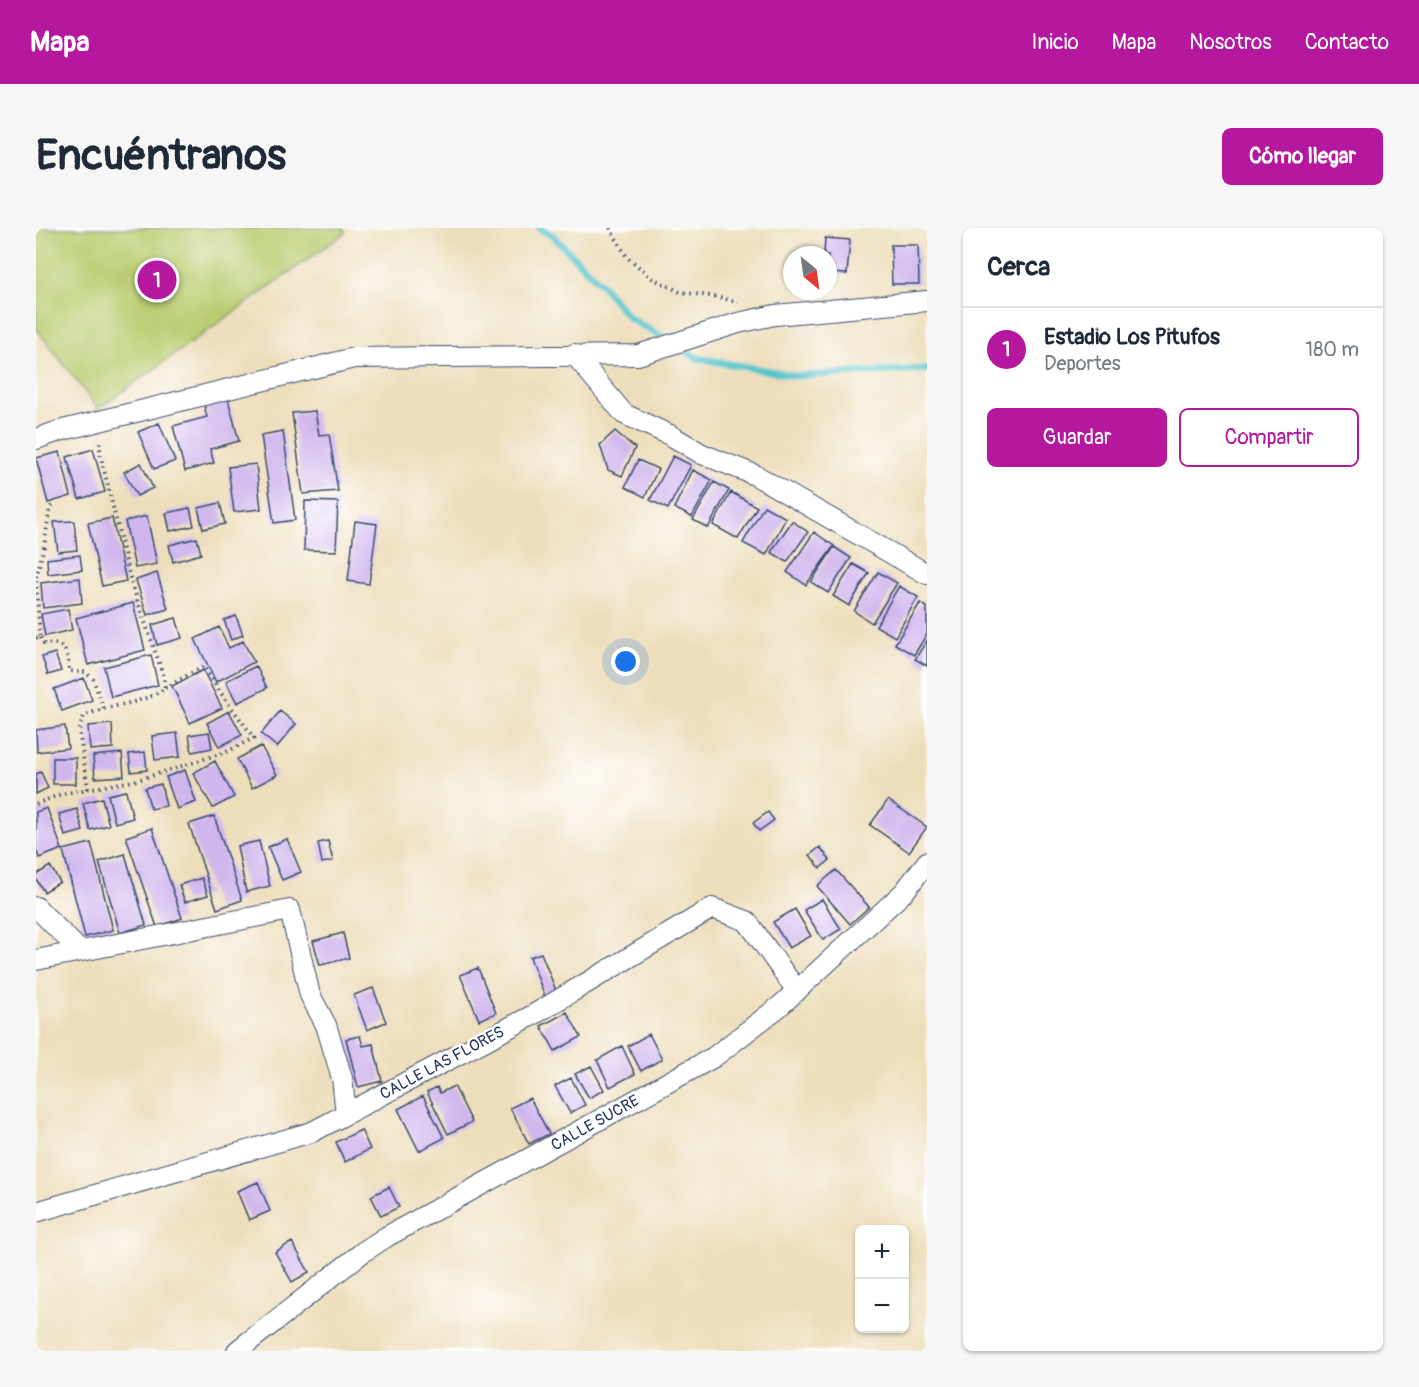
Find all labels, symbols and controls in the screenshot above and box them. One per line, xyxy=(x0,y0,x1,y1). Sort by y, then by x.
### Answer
text: Mapa xyxy=(30,25,89,60)
text: Inicio xyxy=(1032,29,1079,56)
text: Mapa xyxy=(1112,29,1156,56)
text: Nosotros xyxy=(1189,29,1272,56)
text: Contacto xyxy=(1305,29,1389,56)
button: Cómo llegar xyxy=(1222,128,1383,185)
text: Encuéntranos xyxy=(36,130,286,182)
north arrow xyxy=(783,246,837,300)
text: Cerca xyxy=(987,251,1050,283)
pin: 1 xyxy=(138,257,176,302)
text: Estadio Los Pitufos xyxy=(1044,323,1220,351)
text: 1 xyxy=(1003,337,1010,362)
text: 180 m xyxy=(1305,337,1359,362)
text: Deportes xyxy=(1044,351,1121,376)
button: Guardar xyxy=(987,408,1167,467)
button: Compartir xyxy=(1179,408,1359,467)
your location xyxy=(611,647,640,676)
street label: CALLE LAS FLORES xyxy=(376,1022,508,1104)
street label: CALLE SUCRE xyxy=(548,1091,642,1155)
map controls xyxy=(855,1225,909,1333)
button: + xyxy=(855,1225,909,1279)
button: − xyxy=(855,1279,909,1333)

